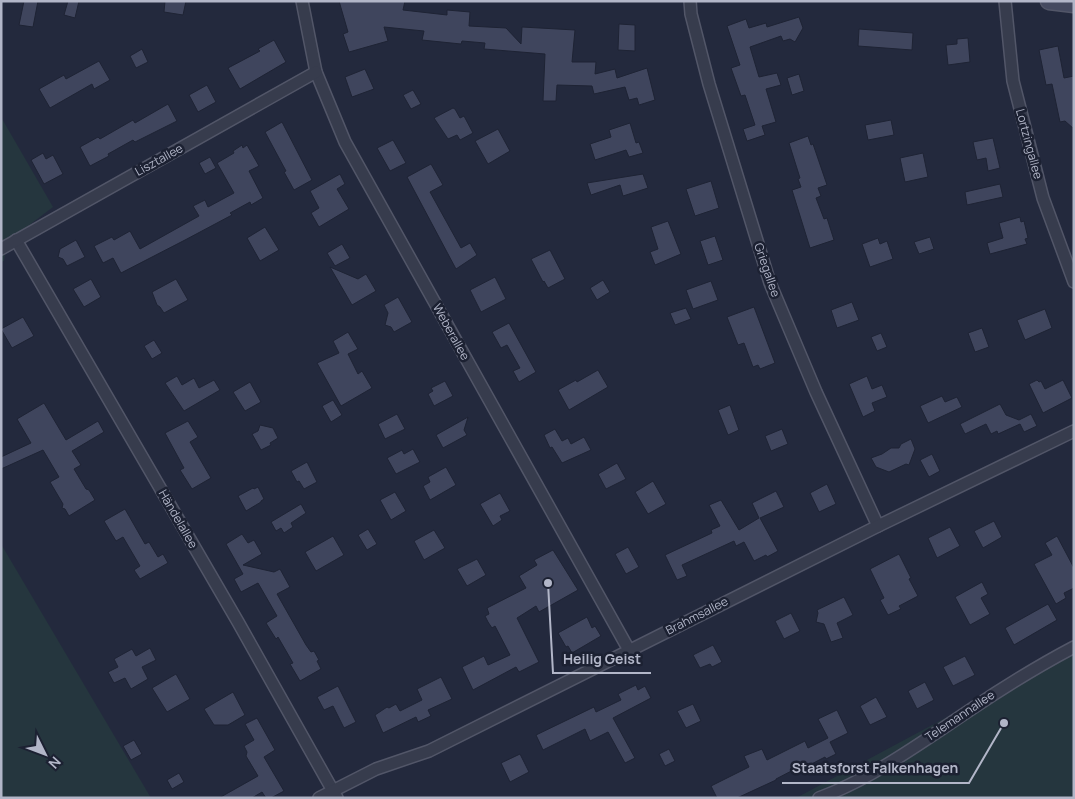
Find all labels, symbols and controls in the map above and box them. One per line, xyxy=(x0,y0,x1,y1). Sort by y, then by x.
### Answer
street label: Lortzingallee xyxy=(1012,107,1047,181)
street label: Lisztallee xyxy=(132,139,186,180)
street label: Griegallee xyxy=(750,241,785,299)
street label: Weberallee xyxy=(429,301,474,363)
street label: Händelallee xyxy=(155,486,202,551)
street label: Brahmsallee xyxy=(663,593,731,639)
callout: Heilig Geist xyxy=(553,644,651,673)
text: Heilig Geist xyxy=(563,649,641,668)
street label: Telemannallee xyxy=(922,686,998,745)
north arrow xyxy=(20,729,70,779)
text: N xyxy=(45,753,65,773)
callout: Staatsforst Falkenhagen xyxy=(782,754,969,783)
text: Staatsforst Falkenhagen xyxy=(792,758,958,777)

